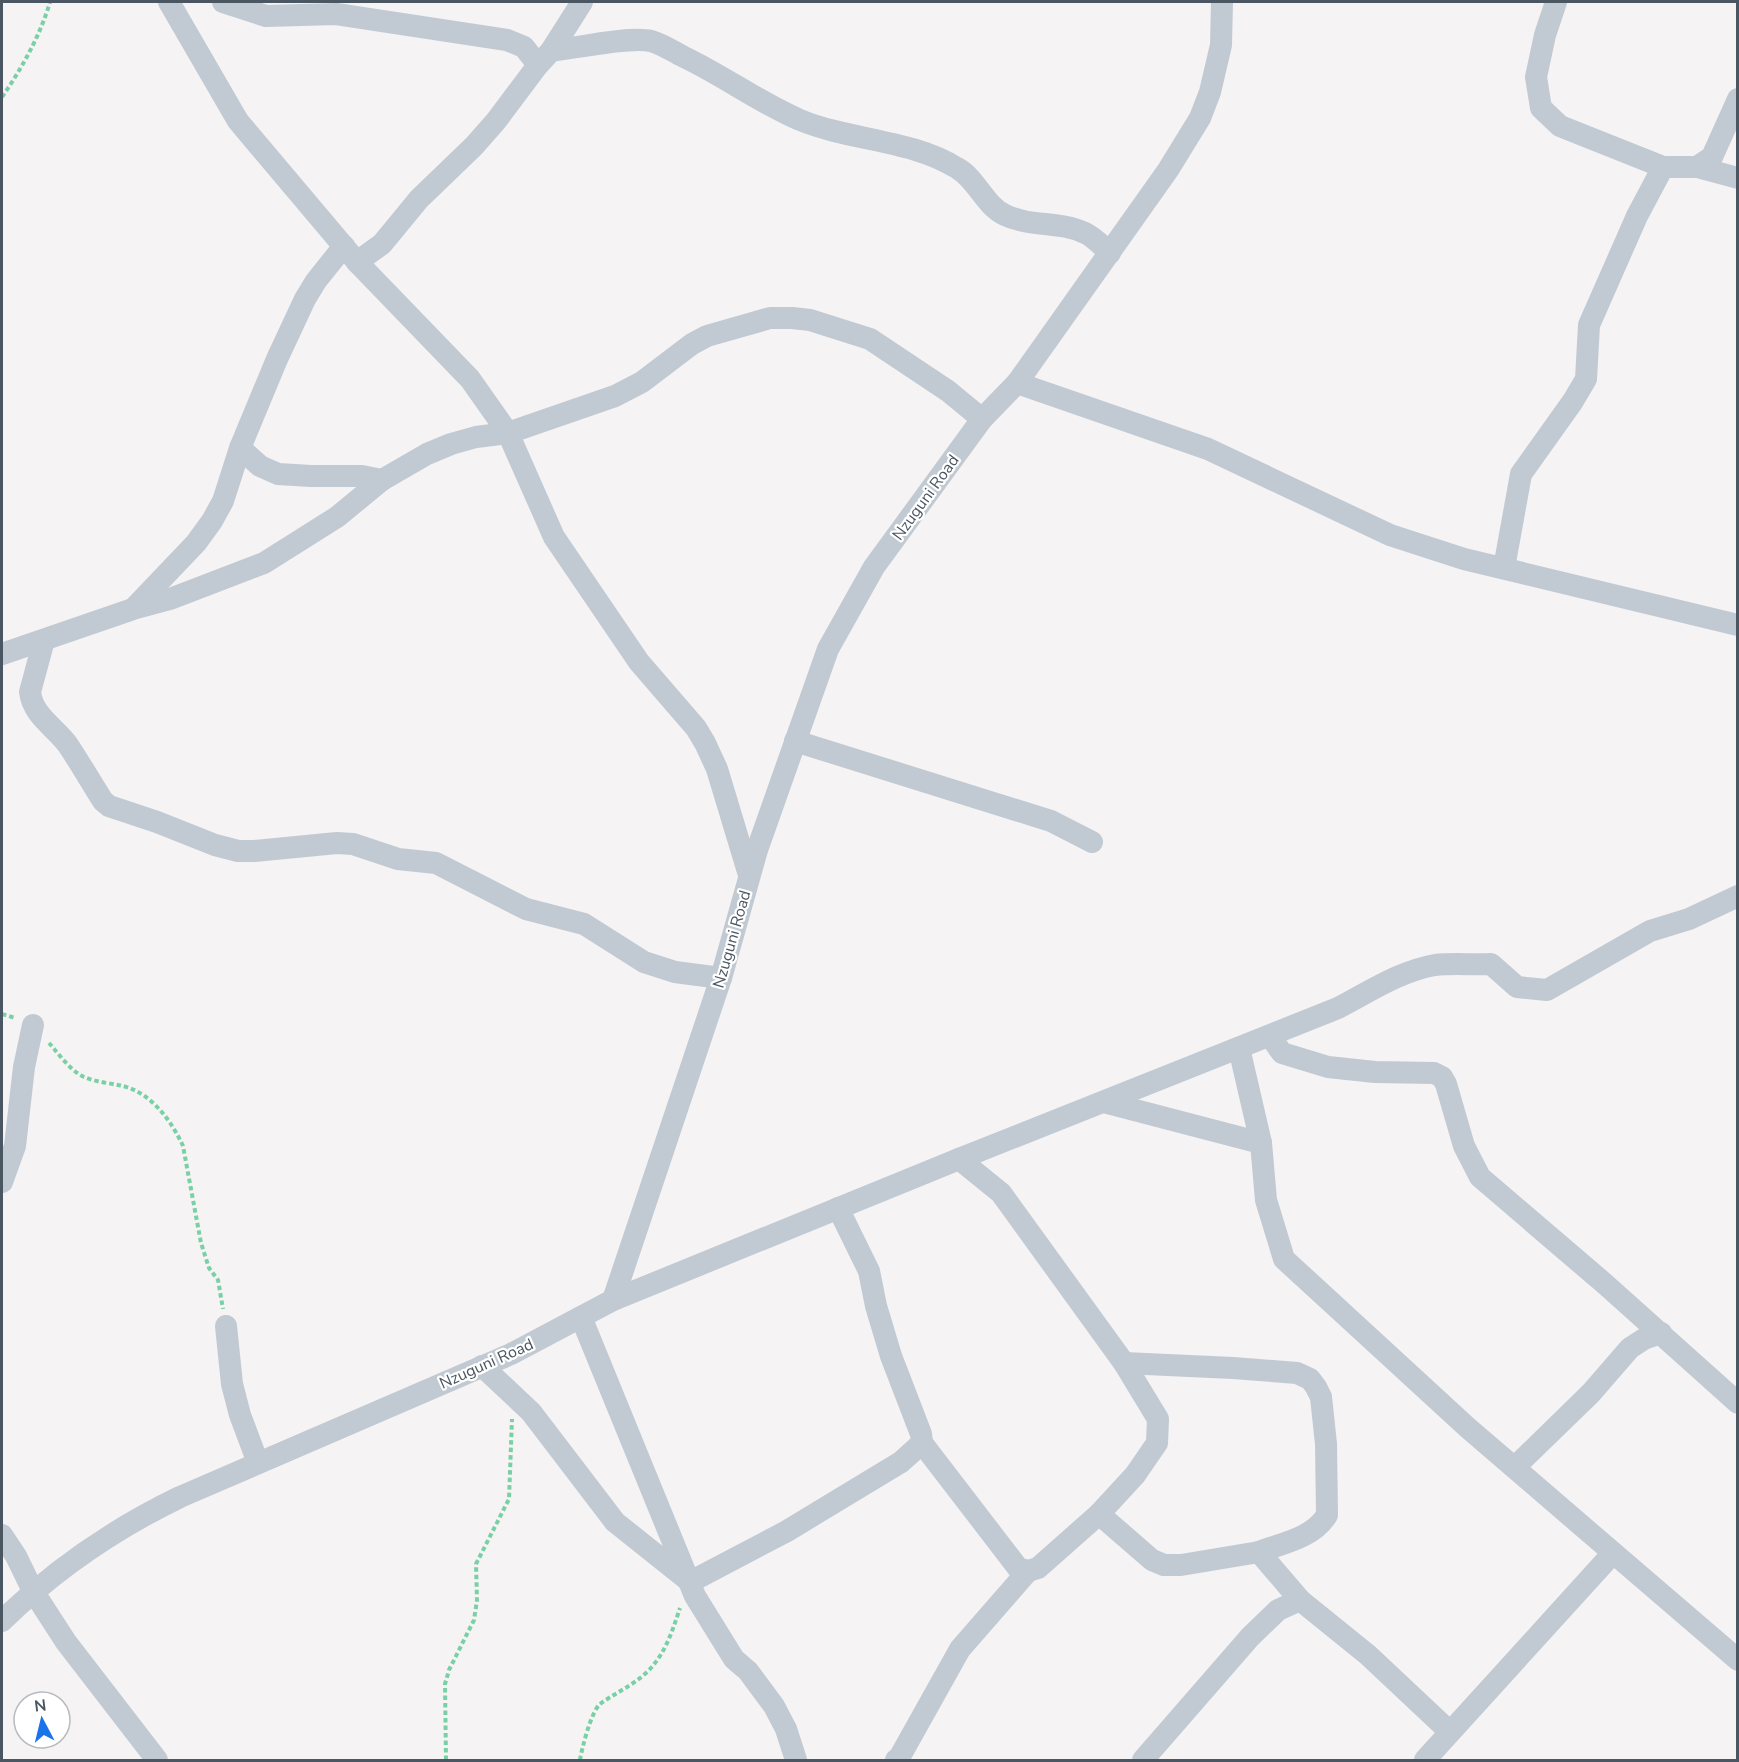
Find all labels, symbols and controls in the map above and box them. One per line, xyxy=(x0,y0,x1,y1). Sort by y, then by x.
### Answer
street label: Nzuguni Road xyxy=(887,450,964,545)
street label: Nzuguni Road xyxy=(708,888,756,991)
street label: Nzuguni Road xyxy=(436,1333,537,1394)
north arrow xyxy=(12,1690,72,1750)
text: N xyxy=(33,1694,48,1718)

